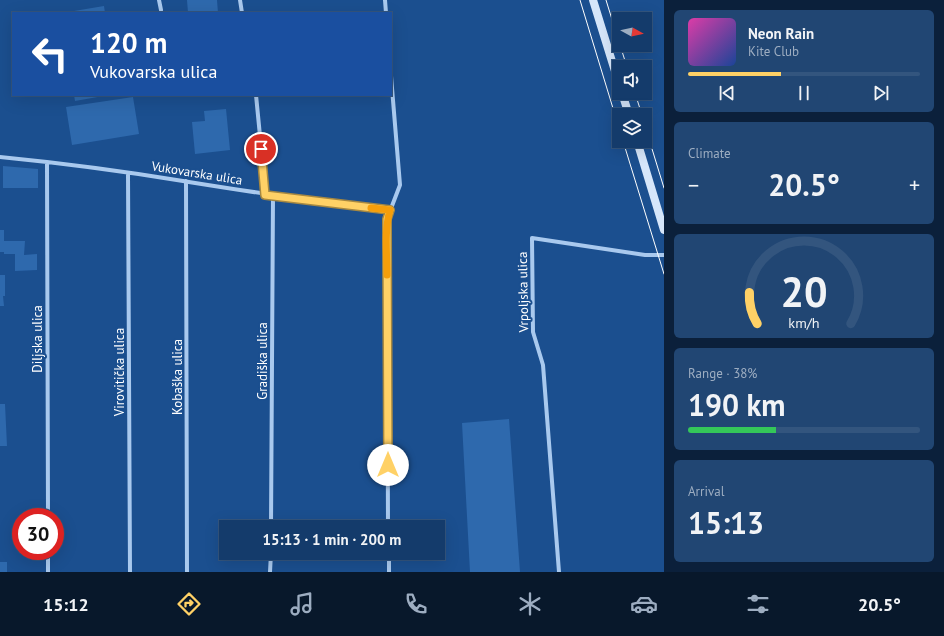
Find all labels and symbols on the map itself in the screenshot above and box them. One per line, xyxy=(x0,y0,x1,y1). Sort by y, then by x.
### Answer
north arrow xyxy=(612,12,652,52)
pin xyxy=(244,132,278,166)
street label: Vukovarska ulica xyxy=(149,157,244,189)
street label: Vrpoljska ulica xyxy=(514,252,532,333)
street label: Diljska ulica xyxy=(29,305,46,373)
street label: Gradiška ulica xyxy=(254,322,271,400)
street label: Virovitička ulica xyxy=(111,328,128,417)
street label: Kobaška ulica xyxy=(169,339,186,415)
position arrow xyxy=(367,444,409,486)
speed limit sign: 30 xyxy=(12,508,64,560)

